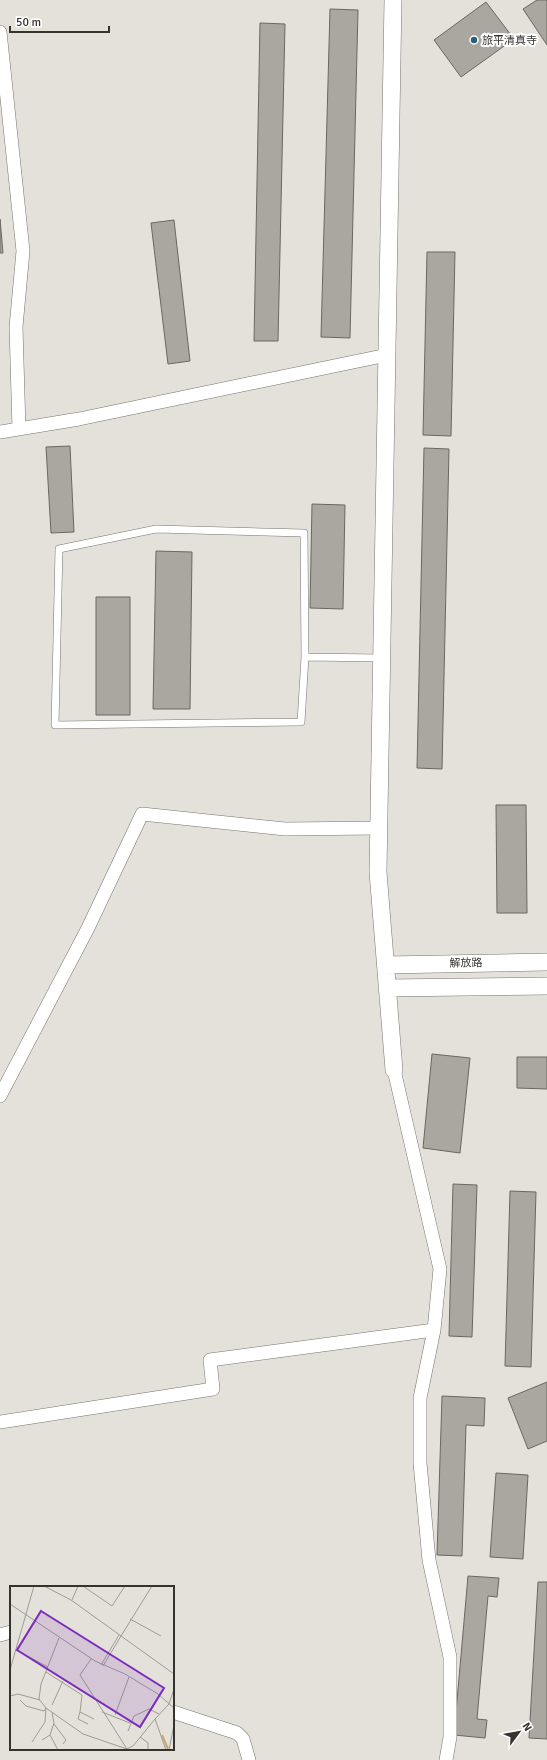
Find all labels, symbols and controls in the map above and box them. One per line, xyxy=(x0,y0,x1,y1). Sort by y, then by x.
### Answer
scale bar xyxy=(10,8,109,34)
text: 50 m xyxy=(16,15,41,30)
place label: 旅平清真寺 xyxy=(482,34,537,47)
marker: 旅平清真寺 xyxy=(469,35,479,45)
street label: 解放路 xyxy=(449,956,483,970)
inset map xyxy=(10,1586,174,1750)
north arrow xyxy=(499,1712,539,1752)
text: N xyxy=(520,1720,535,1734)

